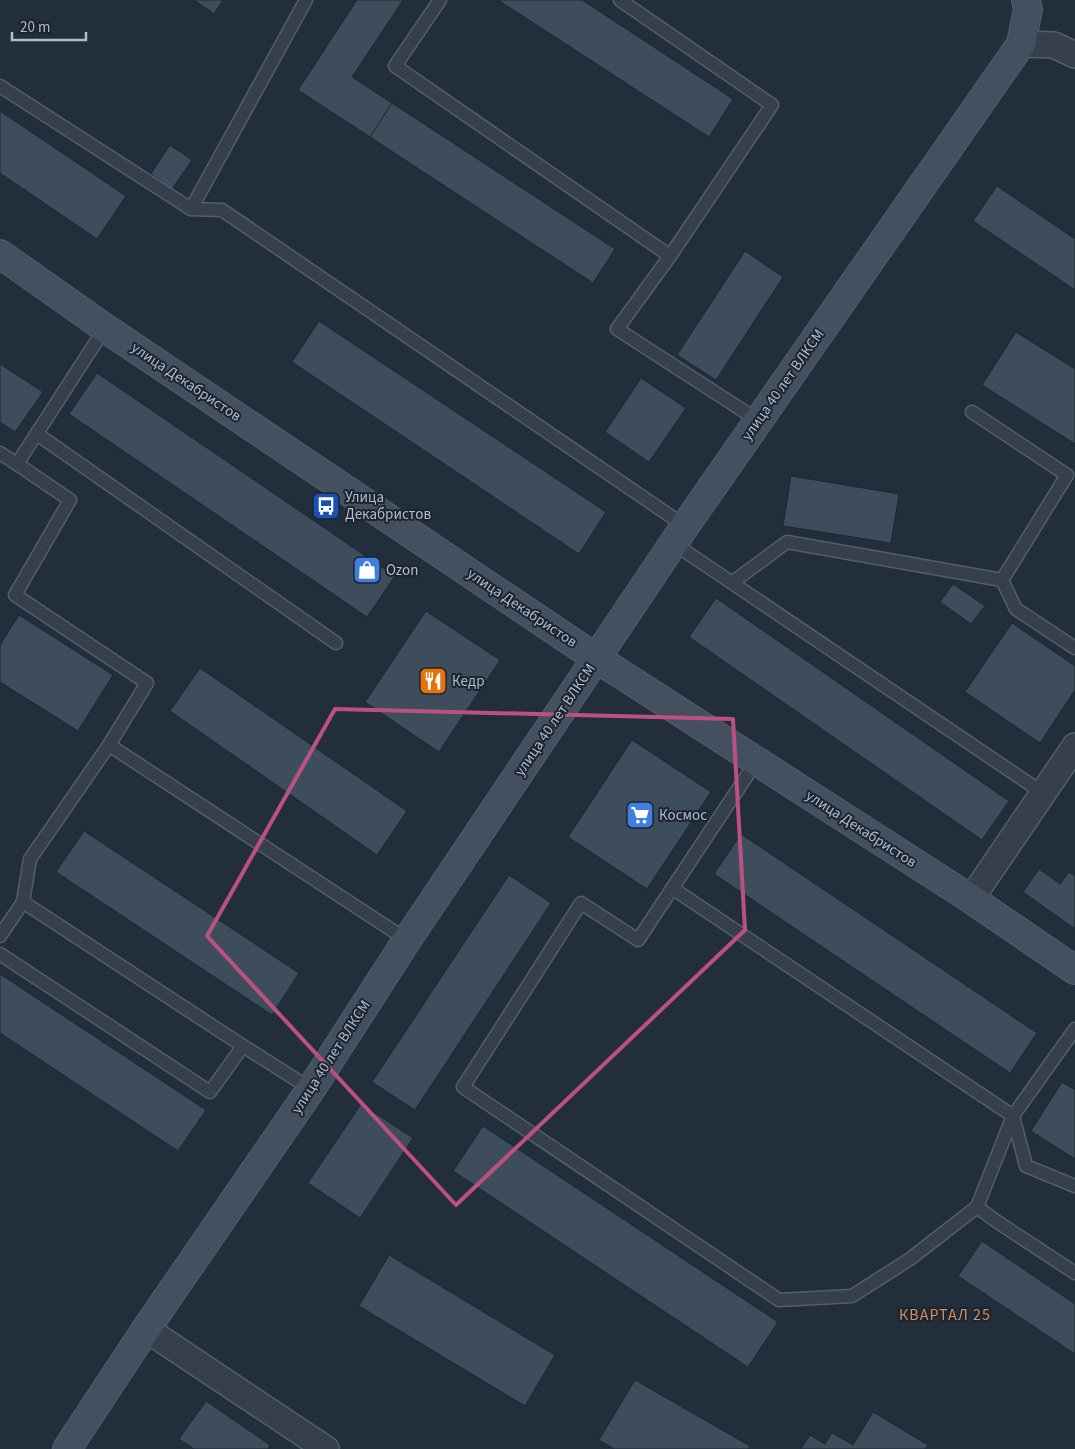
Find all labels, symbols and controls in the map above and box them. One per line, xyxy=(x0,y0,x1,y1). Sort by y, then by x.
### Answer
scale bar xyxy=(12,10,86,42)
text: 20 m xyxy=(20,17,50,38)
street label: улица 40 лет ВЛКСМ xyxy=(737,325,829,445)
street label: улица Декабристов xyxy=(127,337,245,427)
place label: Улица Декабристов xyxy=(345,487,431,525)
bus stop icon: Улица Декабристов xyxy=(311,491,341,521)
shop icon: Ozon xyxy=(352,555,382,585)
place label: Ozon xyxy=(386,560,418,581)
street label: улица Декабристов xyxy=(463,563,581,653)
street label: улица 40 лет ВЛКСМ xyxy=(509,660,601,780)
restaurant icon: Кедр xyxy=(418,666,448,696)
place label: Кедр xyxy=(452,671,485,692)
street label: улица Декабристов xyxy=(801,785,921,873)
supermarket icon: Космос xyxy=(625,800,655,830)
place label: Космос xyxy=(659,805,707,826)
street label: улица 40 лет ВЛКСМ xyxy=(286,996,376,1118)
district label: КВАРТАЛ 25 xyxy=(899,1304,991,1326)

